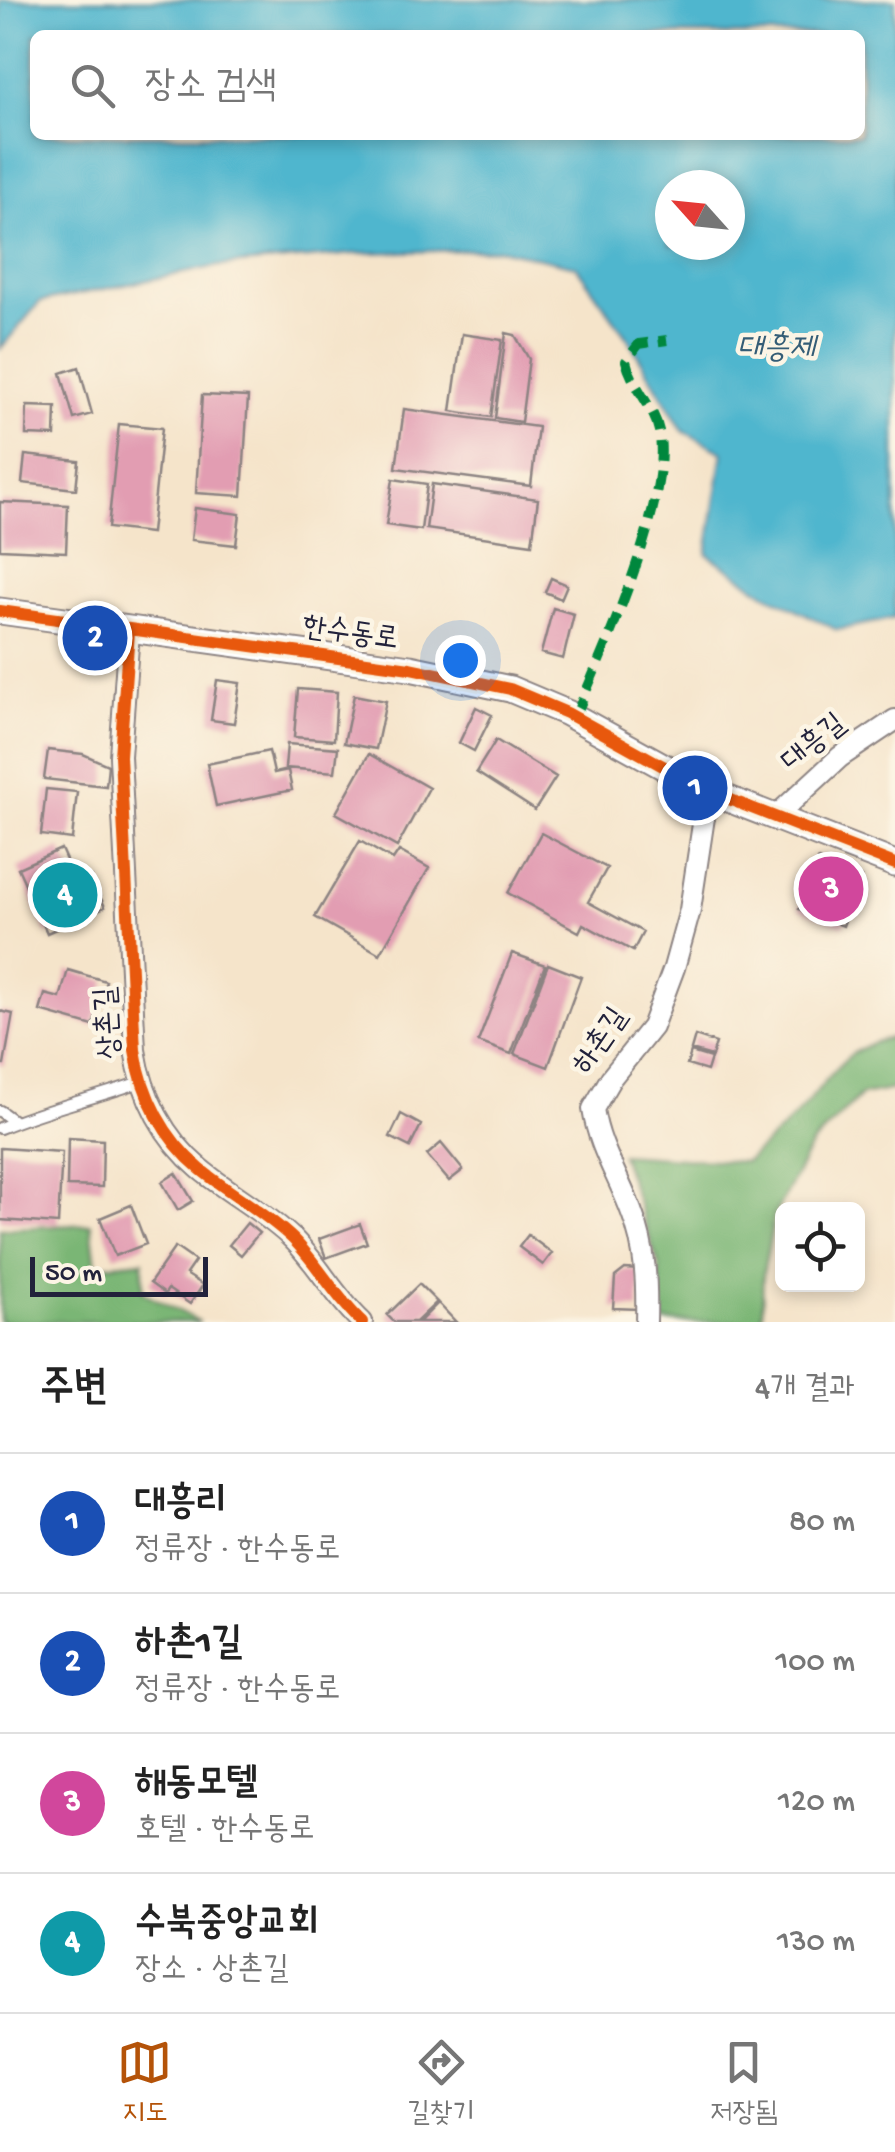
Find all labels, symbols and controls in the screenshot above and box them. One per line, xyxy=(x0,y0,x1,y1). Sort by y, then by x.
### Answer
search box xyxy=(30,30,865,140)
icon: search xyxy=(65,58,120,113)
text: 장소 검색 xyxy=(145,66,276,110)
north arrow xyxy=(655,170,745,260)
water label: 대흥제 xyxy=(737,330,819,369)
pin: 2 xyxy=(62,600,128,676)
street label: 한수동로 xyxy=(300,611,400,659)
your location xyxy=(435,635,486,686)
street label: 대흥길 xyxy=(775,707,854,780)
pin: 1 xyxy=(662,750,728,826)
pin: 3 xyxy=(798,852,864,926)
pin: 4 xyxy=(32,858,98,932)
street label: 상촌길 xyxy=(89,986,130,1060)
street label: 하촌길 xyxy=(566,1002,637,1082)
map controls xyxy=(775,1202,865,1292)
button: locate xyxy=(775,1202,865,1292)
scale bar xyxy=(30,1252,208,1296)
text: 50 m xyxy=(45,1258,102,1291)
text: 주변 xyxy=(40,1366,108,1415)
text: 4개 결과 xyxy=(755,1371,855,1409)
text: 대흥리 xyxy=(135,1483,227,1527)
text: 1 xyxy=(66,1504,79,1542)
text: 80 m xyxy=(789,1504,855,1542)
text: 정류장 · 한수동로 xyxy=(135,1532,340,1570)
text: 하촌1길 xyxy=(135,1623,242,1667)
text: 2 xyxy=(65,1644,80,1682)
text: 100 m xyxy=(775,1644,855,1682)
text: 정류장 · 한수동로 xyxy=(135,1672,340,1710)
text: 해동모텔 xyxy=(135,1763,257,1807)
text: 3 xyxy=(64,1784,81,1822)
text: 120 m xyxy=(778,1784,855,1822)
text: 호텔 · 한수동로 xyxy=(135,1812,315,1850)
text: 수북중앙교회 xyxy=(135,1903,318,1947)
text: 4 xyxy=(65,1924,80,1962)
text: 130 m xyxy=(777,1924,855,1962)
text: 장소 · 상촌길 xyxy=(135,1952,289,1990)
tab: 지도 xyxy=(117,2035,172,2131)
tab: 길찾기 xyxy=(407,2035,475,2131)
tab: 저장됨 xyxy=(710,2035,778,2131)

